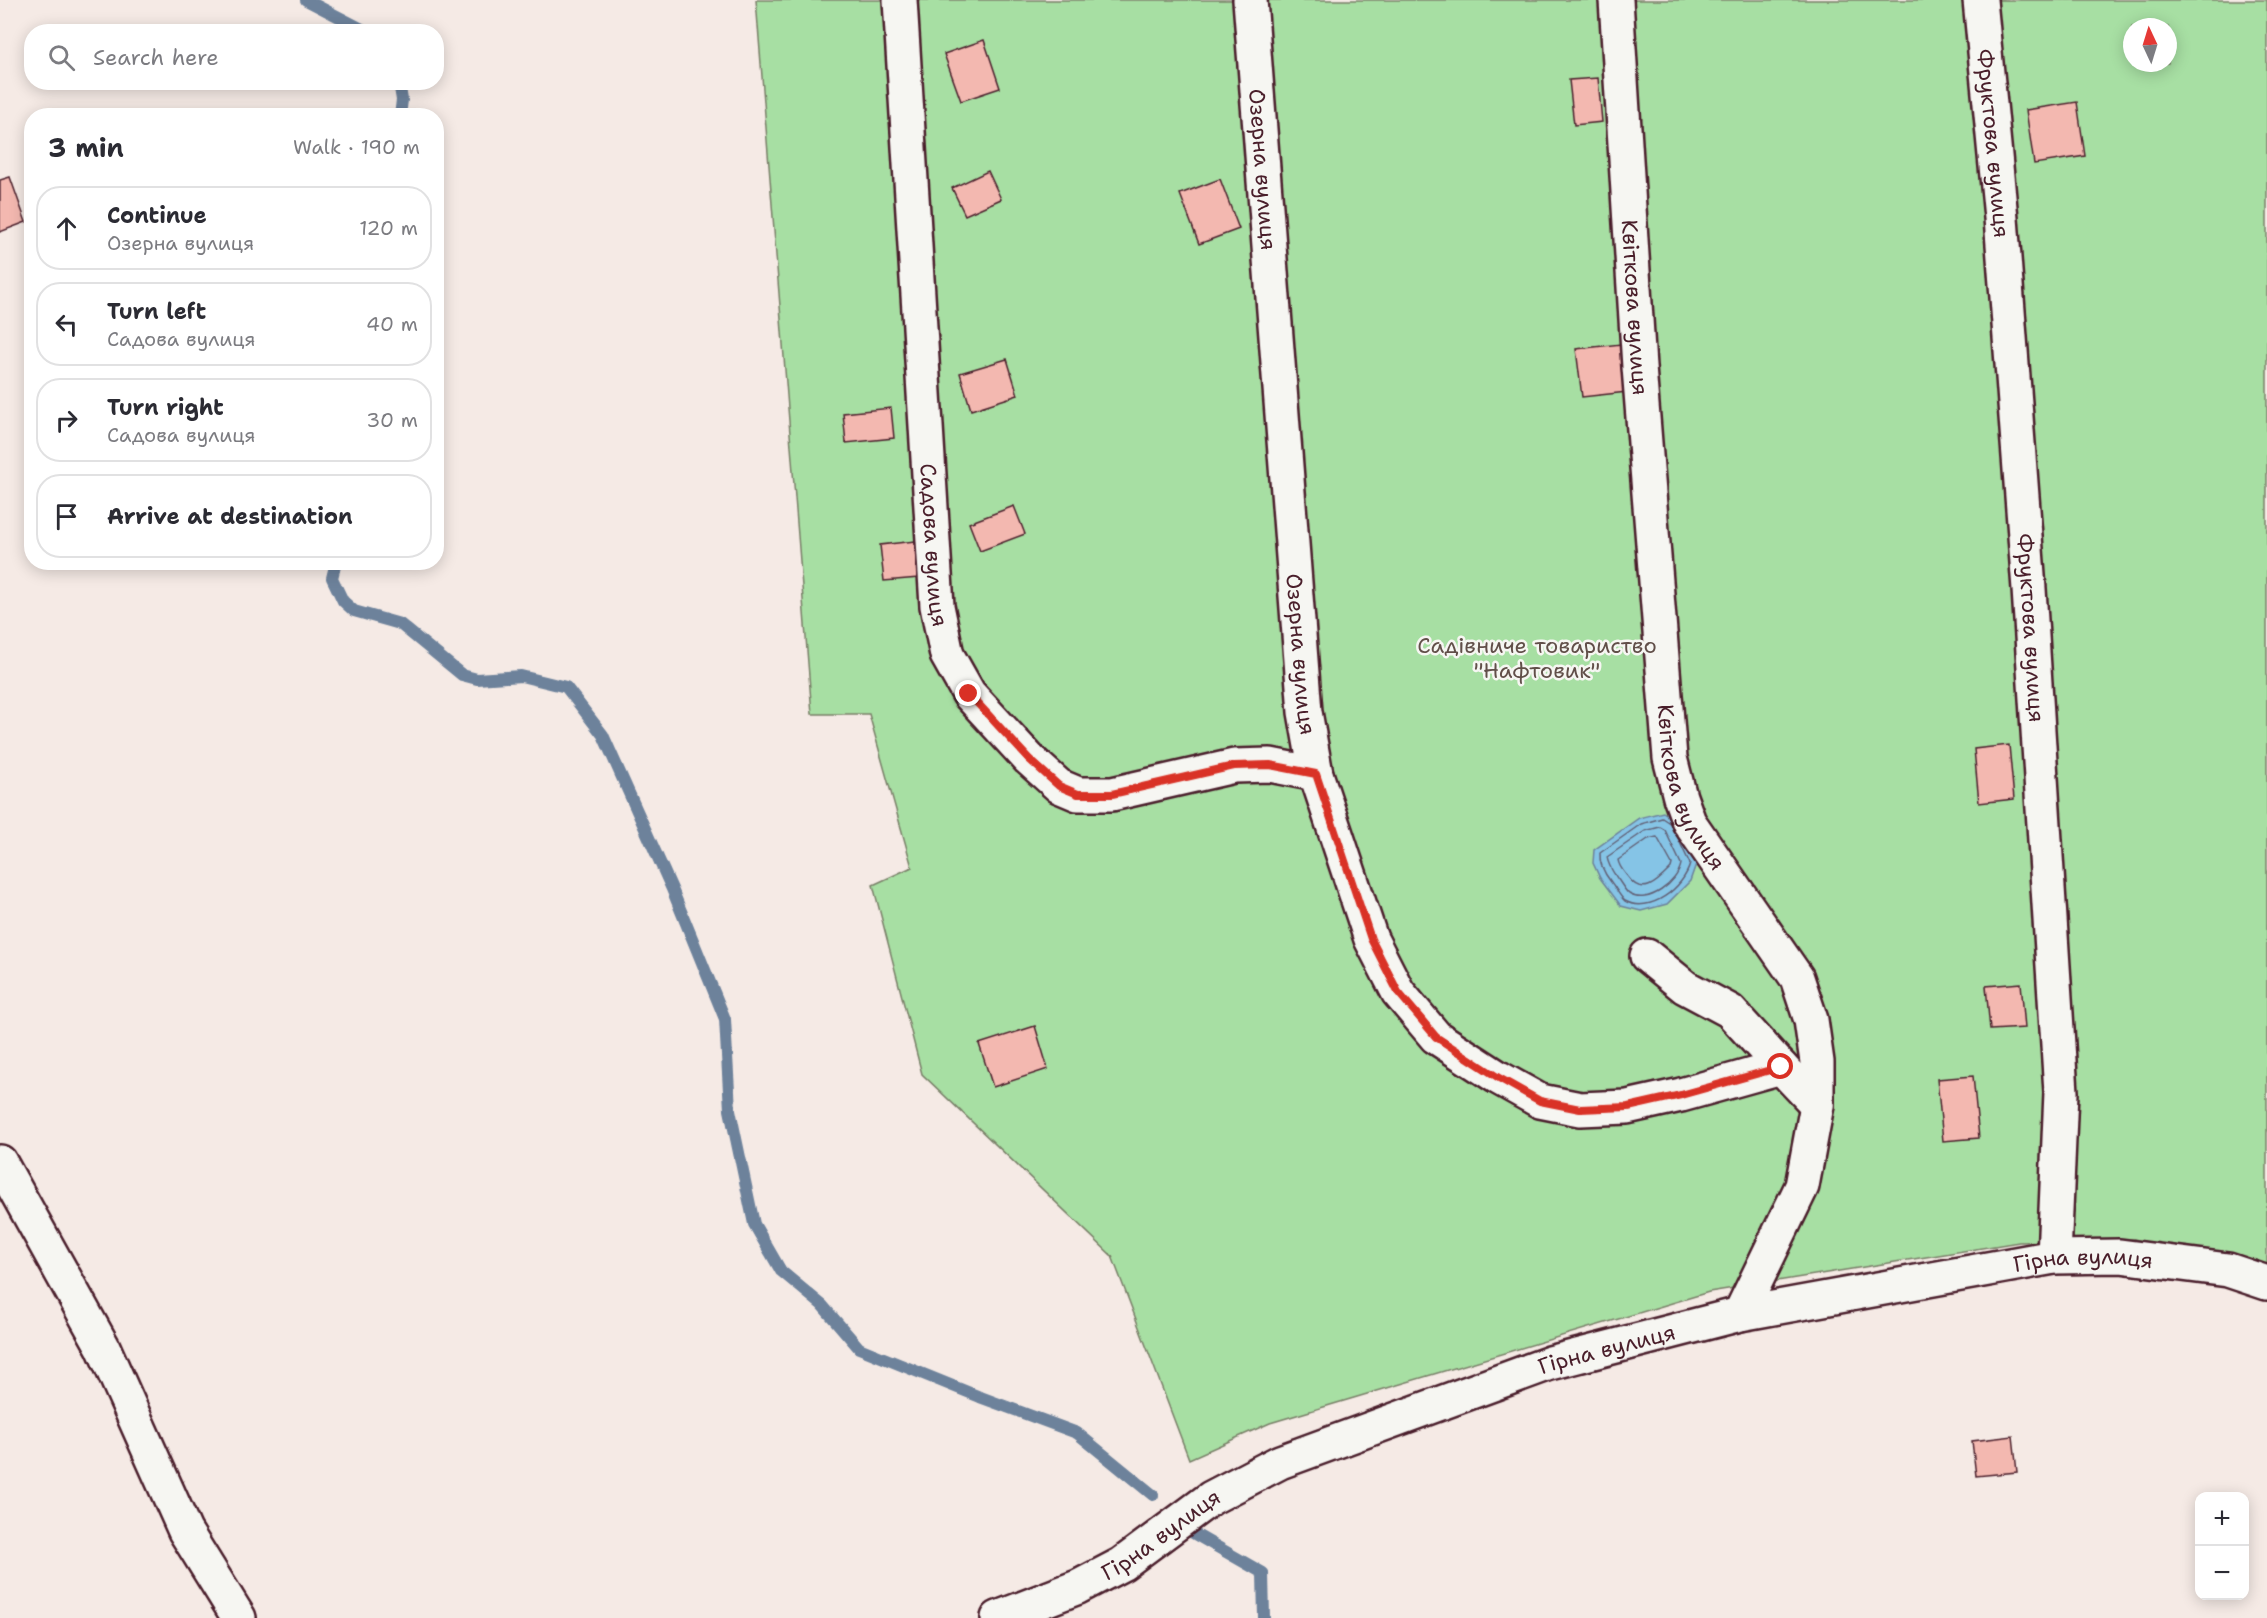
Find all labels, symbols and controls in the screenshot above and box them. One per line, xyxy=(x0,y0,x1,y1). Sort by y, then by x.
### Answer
north arrow xyxy=(2123,18,2177,72)
search box xyxy=(24,24,444,90)
icon: search xyxy=(45,41,78,74)
text: Search here xyxy=(93,43,219,72)
street label: Фруктова вулиця xyxy=(1970,48,2016,239)
street label: Озерна вулиця xyxy=(1242,88,1283,251)
text: 3 min xyxy=(48,130,124,165)
text: Walk · 190 m xyxy=(293,134,420,160)
text: Continue xyxy=(107,201,207,230)
icon: ahead xyxy=(50,212,83,245)
text: 120 m xyxy=(359,215,418,241)
street label: Квіткова вулиця xyxy=(1615,219,1655,396)
text: Озерна вулиця xyxy=(107,230,254,256)
text: Turn left xyxy=(107,297,206,326)
icon: left xyxy=(50,308,83,341)
text: 40 m xyxy=(366,311,418,337)
text: Садова вулиця xyxy=(107,326,256,352)
text: Turn right xyxy=(107,393,224,422)
icon: right xyxy=(50,404,83,437)
text: 30 m xyxy=(366,407,418,433)
text: Садова вулиця xyxy=(107,422,256,448)
street label: Садова вулиця xyxy=(913,463,955,629)
icon: arrive xyxy=(50,500,83,533)
text: Arrive at destination xyxy=(107,502,353,531)
street label: Фруктова вулиця xyxy=(2010,532,2051,723)
street label: Озерна вулиця xyxy=(1279,572,1323,737)
park label: Садівниче товариство "Нафтовик" xyxy=(1417,631,1657,685)
route end xyxy=(955,680,981,706)
street label: Квіткова вулиця xyxy=(1651,703,1732,876)
route start xyxy=(1767,1053,1793,1079)
street label: Гірна вулиця xyxy=(2011,1241,2155,1279)
street label: Гірна вулиця xyxy=(1534,1317,1678,1381)
street label: Гірна вулиця xyxy=(1096,1482,1225,1587)
map controls xyxy=(2195,1492,2249,1600)
button: + xyxy=(2195,1492,2249,1546)
button: − xyxy=(2195,1546,2249,1600)

